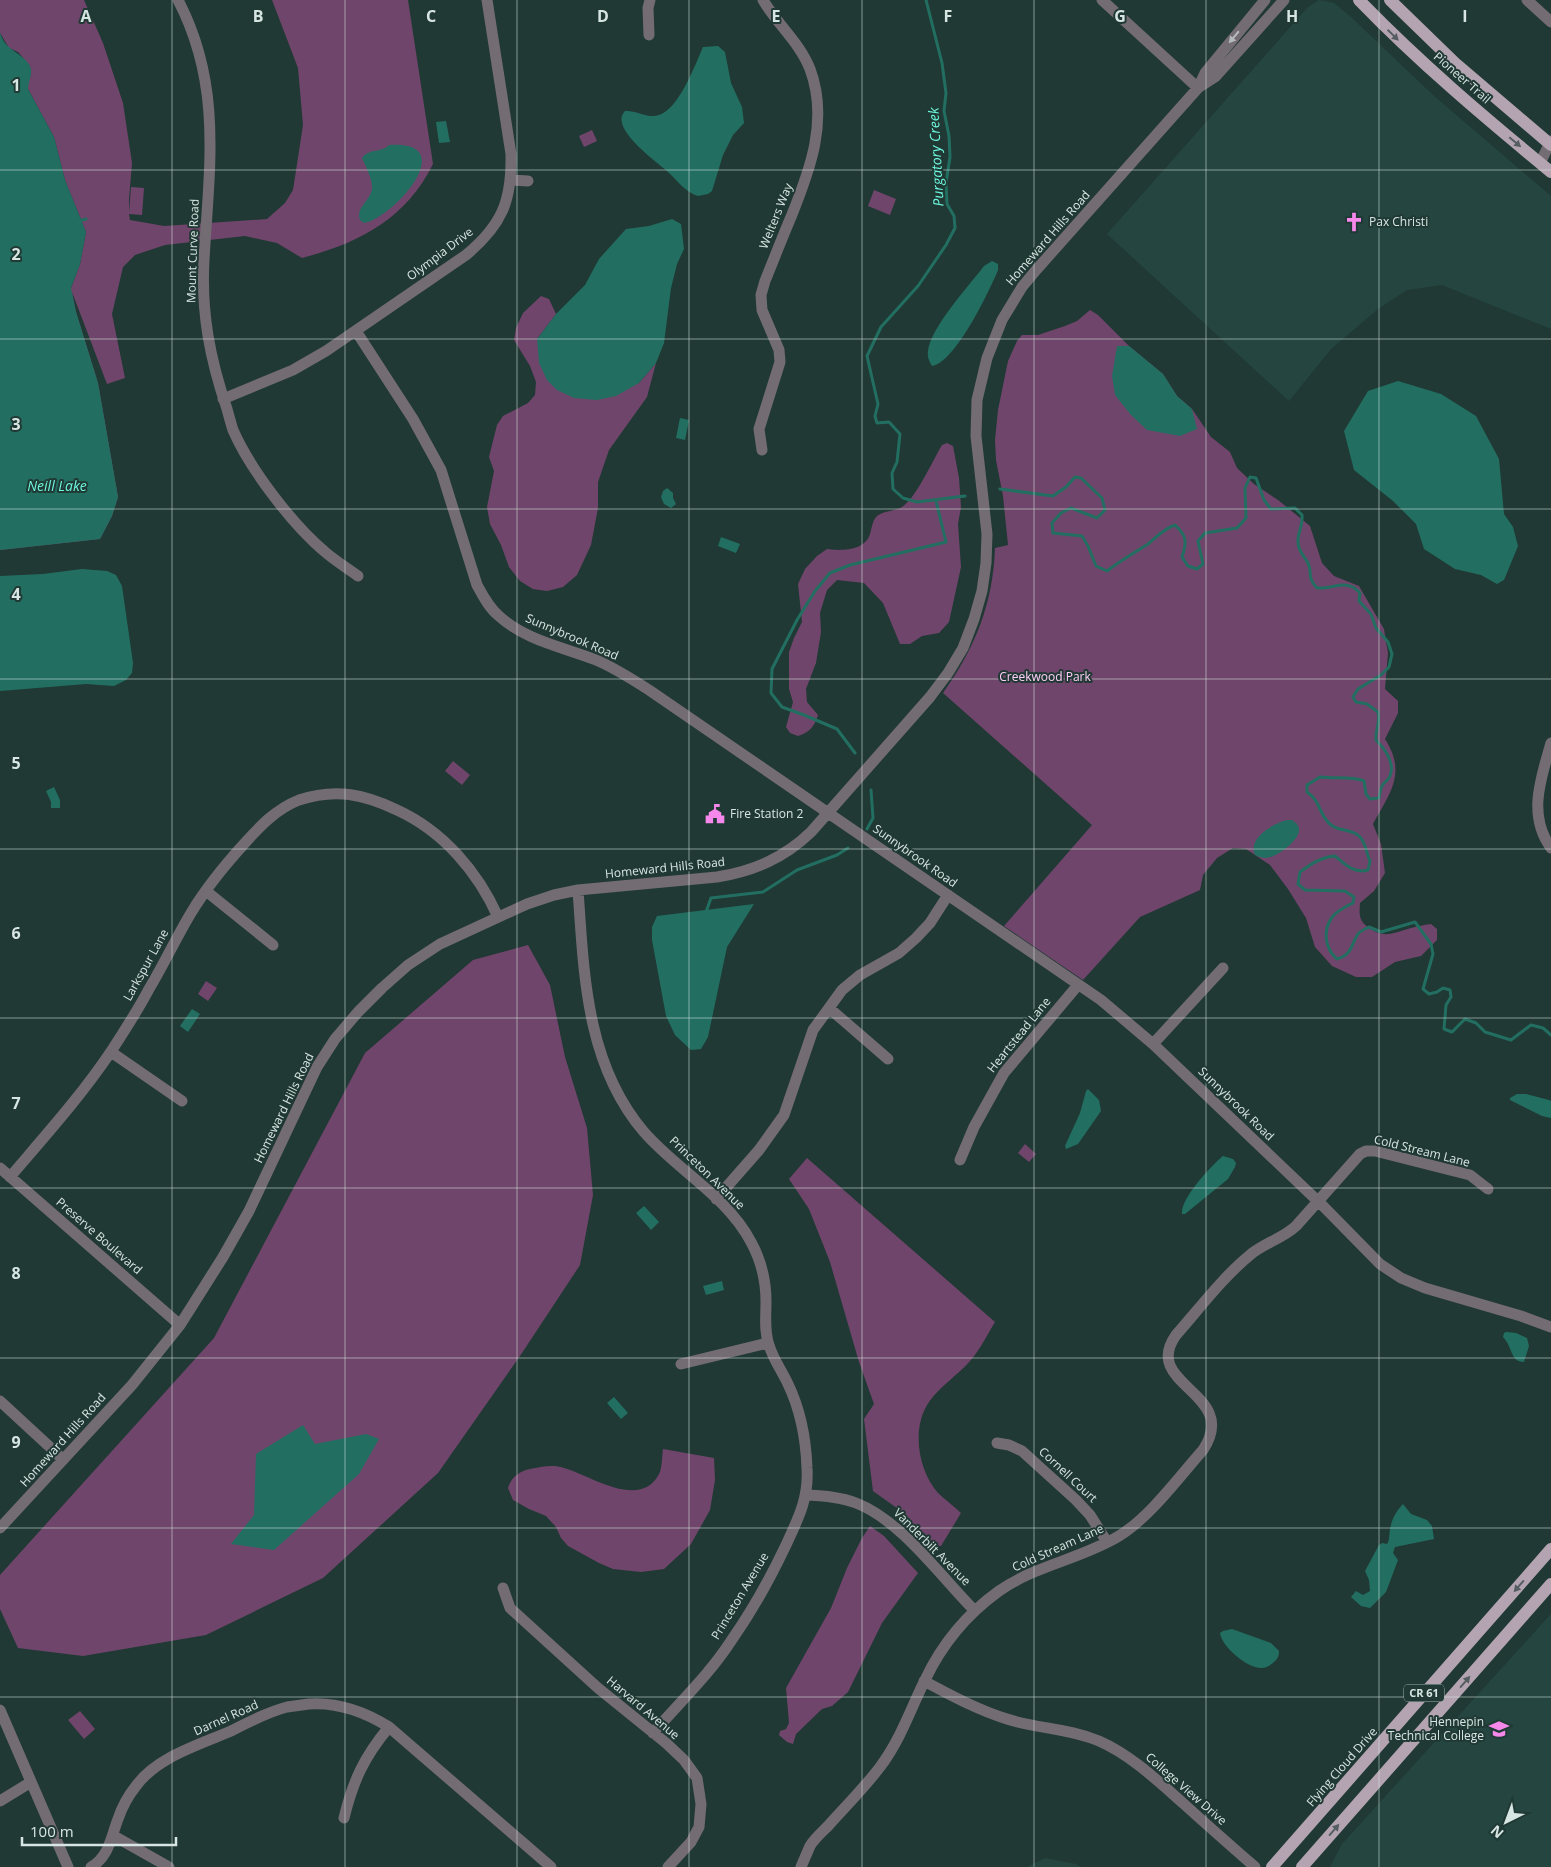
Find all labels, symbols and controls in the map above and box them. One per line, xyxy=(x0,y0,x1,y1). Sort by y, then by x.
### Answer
text: A xyxy=(80,5,92,27)
text: B xyxy=(253,5,263,27)
text: C xyxy=(426,5,436,27)
text: D xyxy=(597,5,609,27)
text: E xyxy=(772,5,781,27)
text: F xyxy=(944,5,952,27)
text: G xyxy=(1114,5,1126,27)
text: H xyxy=(1286,5,1298,27)
text: I xyxy=(1462,5,1468,27)
one-way arrow xyxy=(1387,29,1399,41)
one-way arrow xyxy=(1228,31,1240,43)
street label: Pioneer Trail xyxy=(1430,48,1495,107)
text: 1 xyxy=(11,74,21,96)
water label: Purgatory Creek xyxy=(923,106,948,207)
one-way arrow xyxy=(1509,136,1521,147)
street label: Welters Way xyxy=(755,180,797,251)
street label: Homeward Hills Road xyxy=(1002,187,1094,289)
street label: Mount Curve Road xyxy=(182,198,203,303)
church icon: Pax Christi xyxy=(1343,211,1365,233)
place label: Pax Christi xyxy=(1369,213,1428,230)
street label: Olympia Drive xyxy=(403,223,477,284)
text: 2 xyxy=(11,243,21,265)
text: 3 xyxy=(11,413,21,435)
water label: Neill Lake xyxy=(27,476,87,495)
text: 4 xyxy=(11,583,21,605)
street label: Sunnybrook Road xyxy=(523,609,621,664)
park label: Creekwood Park xyxy=(999,668,1091,685)
text: 5 xyxy=(11,752,21,774)
public building icon: Fire Station 2 xyxy=(704,803,726,825)
place label: Fire Station 2 xyxy=(730,805,804,822)
street label: Sunnybrook Road xyxy=(870,820,961,891)
street label: Homeward Hills Road xyxy=(604,853,726,882)
text: 6 xyxy=(11,922,21,944)
street label: Larkspur Lane xyxy=(119,926,172,1004)
street label: Heartstead Lane xyxy=(983,993,1054,1076)
street label: Homeward Hills Road xyxy=(249,1050,318,1166)
street label: Sunnybrook Road xyxy=(1195,1063,1278,1144)
text: 7 xyxy=(11,1092,21,1114)
street label: Cold Stream Lane xyxy=(1372,1130,1472,1171)
street label: Princeton Avenue xyxy=(666,1132,749,1213)
street label: Preserve Boulevard xyxy=(53,1193,146,1278)
text: 8 xyxy=(11,1262,21,1284)
street label: Homeward Hills Road xyxy=(16,1389,109,1490)
text: 9 xyxy=(11,1431,21,1453)
street label: Cornell Court xyxy=(1035,1443,1101,1506)
street label: Vanderbilt Avenue xyxy=(890,1504,975,1589)
street label: Cold Stream Lane xyxy=(1009,1520,1107,1575)
street label: Princeton Avenue xyxy=(707,1549,772,1642)
one-way arrow xyxy=(1513,1579,1524,1592)
street label: Harvard Avenue xyxy=(603,1672,684,1743)
one-way arrow xyxy=(1459,1677,1471,1689)
road number: CR 61 xyxy=(1404,1685,1444,1702)
street label: Darnel Road xyxy=(191,1696,261,1739)
place label: Hennepin Technical College xyxy=(1388,1713,1484,1744)
school or university icon: Hennepin Technical College xyxy=(1488,1718,1510,1740)
street label: Flying Cloud Drive xyxy=(1302,1723,1381,1810)
street label: College View Drive xyxy=(1142,1749,1231,1829)
north arrow xyxy=(1481,1797,1531,1847)
scale bar xyxy=(22,1814,176,1846)
text: 100 m xyxy=(30,1821,74,1841)
text: N xyxy=(1486,1821,1508,1843)
one-way arrow xyxy=(1329,1824,1340,1837)

